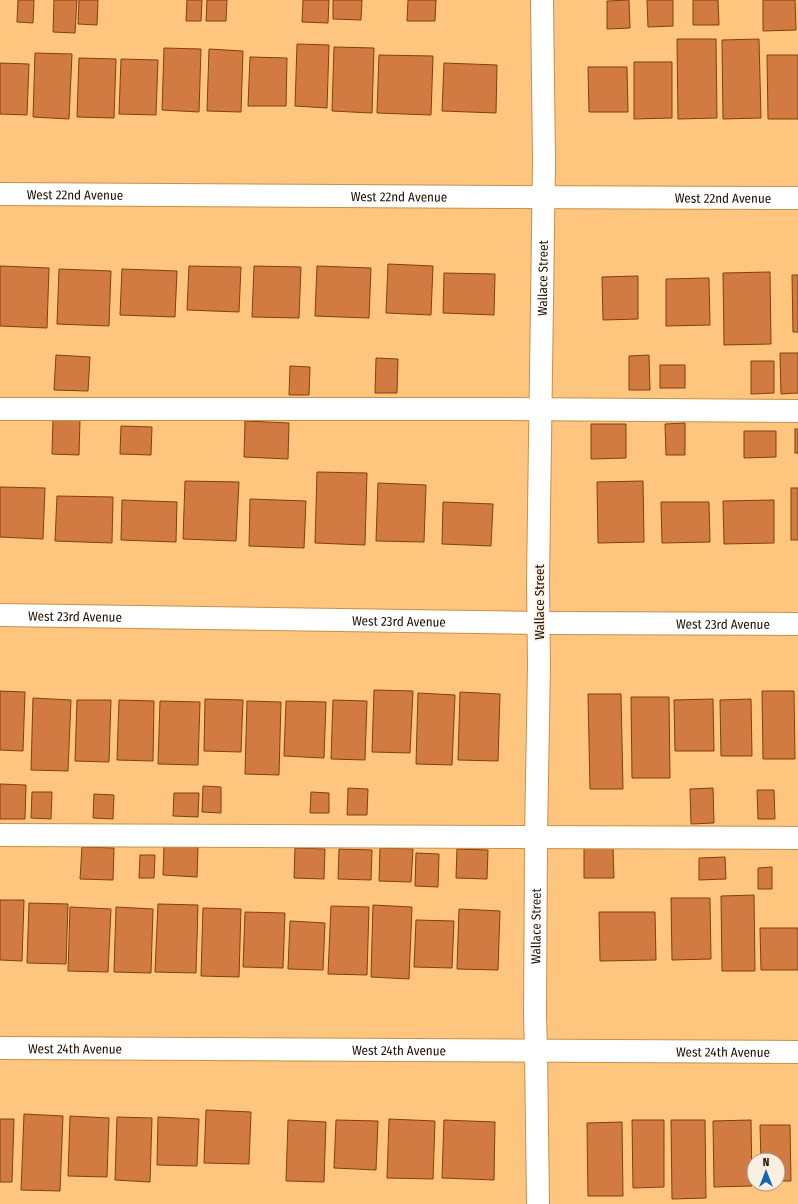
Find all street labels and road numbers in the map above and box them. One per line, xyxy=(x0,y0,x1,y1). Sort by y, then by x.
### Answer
street label: West 22nd Avenue xyxy=(27,187,123,203)
street label: West 22nd Avenue xyxy=(351,189,447,205)
street label: West 22nd Avenue xyxy=(675,191,771,206)
street label: Wallace Street xyxy=(535,239,551,316)
street label: Wallace Street xyxy=(532,563,547,640)
street label: West 23rd Avenue xyxy=(28,608,122,625)
street label: West 23rd Avenue xyxy=(352,613,446,630)
street label: West 23rd Avenue xyxy=(676,617,770,632)
street label: Wallace Street xyxy=(528,887,544,964)
street label: West 24th Avenue xyxy=(28,1041,122,1057)
street label: West 24th Avenue xyxy=(352,1043,446,1058)
street label: West 24th Avenue xyxy=(676,1044,770,1060)

